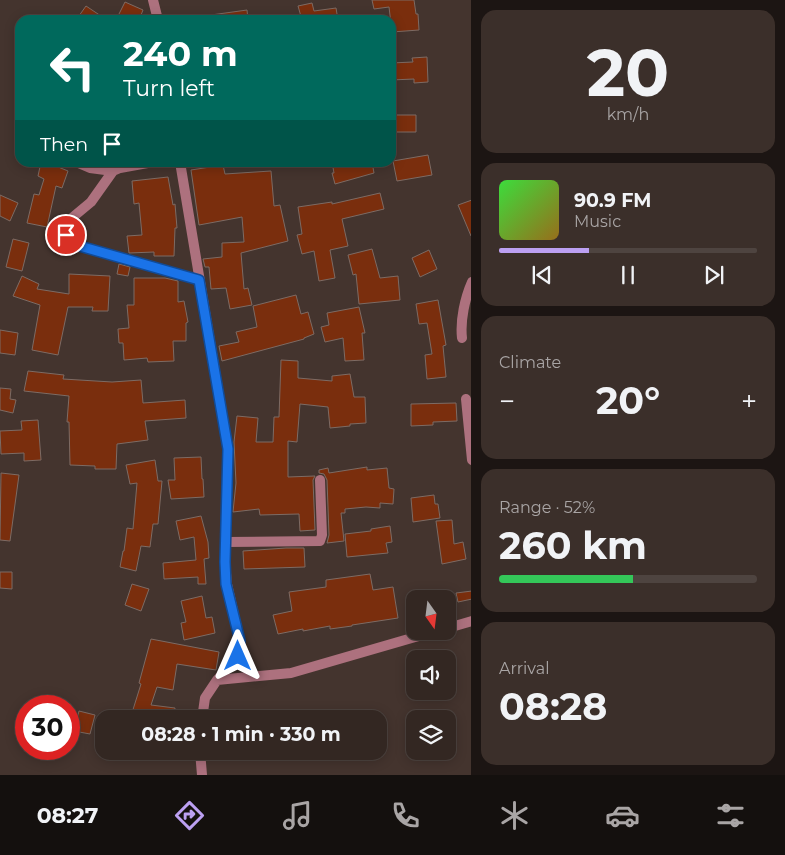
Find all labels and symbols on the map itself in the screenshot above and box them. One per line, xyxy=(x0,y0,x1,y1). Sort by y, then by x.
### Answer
pin xyxy=(45,214,87,256)
north arrow xyxy=(406,590,456,640)
position arrow xyxy=(211,629,263,681)
speed limit sign: 30 xyxy=(15,695,80,760)

